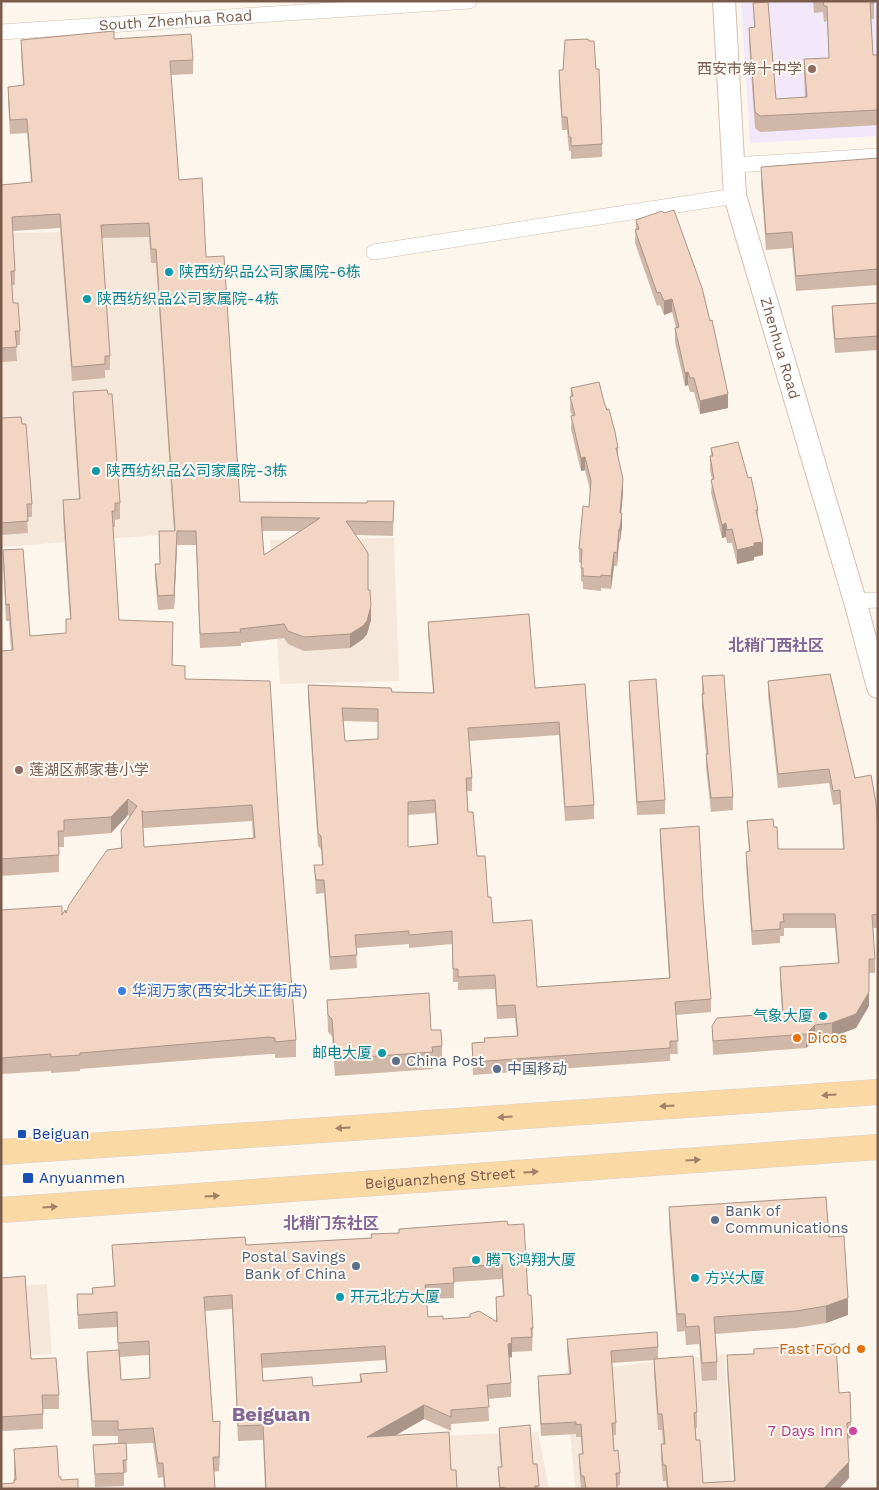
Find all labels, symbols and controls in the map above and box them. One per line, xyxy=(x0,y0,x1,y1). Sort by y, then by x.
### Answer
street label: South Zhenhua Road xyxy=(98,6,253,34)
place label: 西安市第十中学 xyxy=(697,60,802,78)
marker: 西安市第十中学 xyxy=(806,63,818,75)
place label: 陕西纺织品公司家属院-6栋 xyxy=(179,263,361,281)
marker: 陕西纺织品公司家属院-6栋 xyxy=(163,266,175,278)
place label: 陕西纺织品公司家属院-4栋 xyxy=(97,290,279,308)
marker: 陕西纺织品公司家属院-4栋 xyxy=(81,293,93,305)
street label: Zhenhua Road xyxy=(757,295,804,401)
place label: 陕西纺织品公司家属院-3栋 xyxy=(106,462,287,480)
marker: 陕西纺织品公司家属院-3栋 xyxy=(90,465,102,477)
district label: 北稍门西社区 xyxy=(728,636,824,655)
place label: 莲湖区郝家巷小学 xyxy=(29,761,149,779)
marker: 莲湖区郝家巷小学 xyxy=(13,764,25,776)
place label: 华润万家(西安北关正街店) xyxy=(132,982,308,1000)
marker: 华润万家(西安北关正街店) xyxy=(116,985,128,997)
place label: 气象大厦 xyxy=(753,1007,813,1025)
marker: 气象大厦 xyxy=(817,1010,829,1022)
place label: Dicos xyxy=(807,1029,847,1047)
marker: Dicos xyxy=(791,1032,803,1044)
place label: 邮电大厦 xyxy=(312,1044,372,1062)
marker: 邮电大厦 xyxy=(376,1047,388,1059)
place label: China Post xyxy=(406,1052,485,1070)
marker: China Post xyxy=(390,1055,402,1067)
place label: 中国移动 xyxy=(507,1060,567,1078)
marker: 中国移动 xyxy=(491,1063,503,1075)
one-way arrow xyxy=(821,1091,837,1099)
one-way arrow xyxy=(659,1102,675,1110)
one-way arrow xyxy=(497,1114,513,1122)
place label: Beiguan xyxy=(32,1125,89,1143)
one-way arrow xyxy=(334,1125,350,1133)
marker: Beiguan xyxy=(16,1128,28,1140)
one-way arrow xyxy=(685,1156,701,1164)
street label: Beiguanzheng Street xyxy=(364,1164,517,1193)
one-way arrow xyxy=(523,1168,539,1176)
place label: Anyuanmen xyxy=(39,1169,125,1187)
marker: Anyuanmen xyxy=(21,1171,35,1185)
one-way arrow xyxy=(204,1191,220,1199)
one-way arrow xyxy=(42,1202,58,1210)
place label: Bank of Communications xyxy=(725,1202,849,1237)
district label: 北稍门东社区 xyxy=(283,1214,379,1233)
marker: Bank of Communications xyxy=(709,1214,721,1226)
place label: Postal Savings Bank of China xyxy=(241,1248,347,1283)
place label: 腾飞鸿翔大厦 xyxy=(486,1251,576,1269)
marker: 腾飞鸿翔大厦 xyxy=(470,1254,482,1266)
marker: Postal Savings Bank of China xyxy=(350,1260,362,1272)
place label: 方兴大厦 xyxy=(705,1269,765,1287)
marker: 方兴大厦 xyxy=(689,1272,701,1284)
place label: 开元北方大厦 xyxy=(350,1288,440,1306)
marker: 开元北方大厦 xyxy=(334,1291,346,1303)
place label: Fast Food xyxy=(779,1340,851,1358)
marker: Fast Food xyxy=(855,1343,867,1355)
district label: Beiguan xyxy=(232,1402,310,1426)
place label: 7 Days Inn xyxy=(768,1422,843,1440)
marker: 7 Days Inn xyxy=(847,1425,859,1437)

